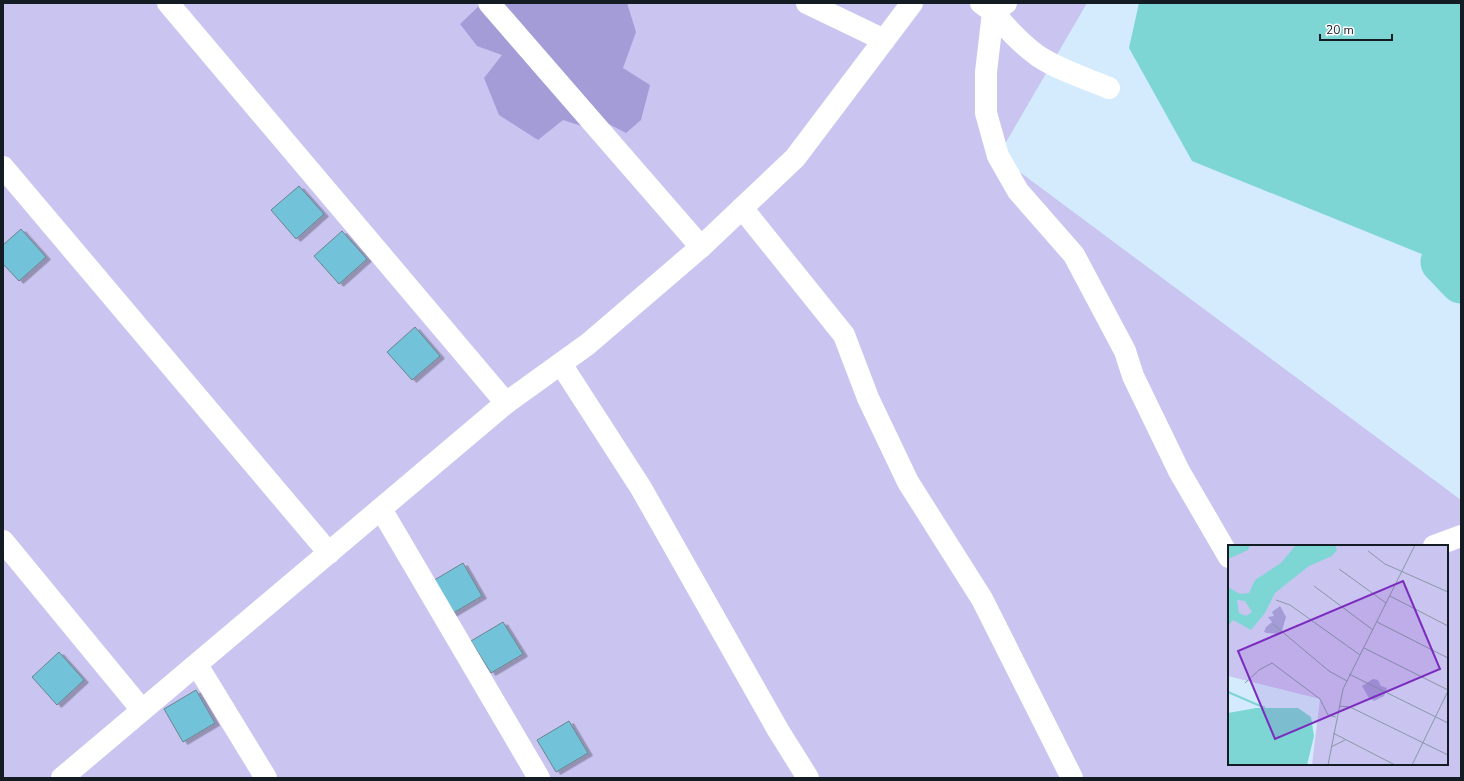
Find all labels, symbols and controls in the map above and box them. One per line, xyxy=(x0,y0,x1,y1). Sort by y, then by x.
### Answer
scale bar xyxy=(1320,16,1392,42)
text: 20 m xyxy=(1326,22,1354,38)
inset map xyxy=(1228,545,1448,765)

